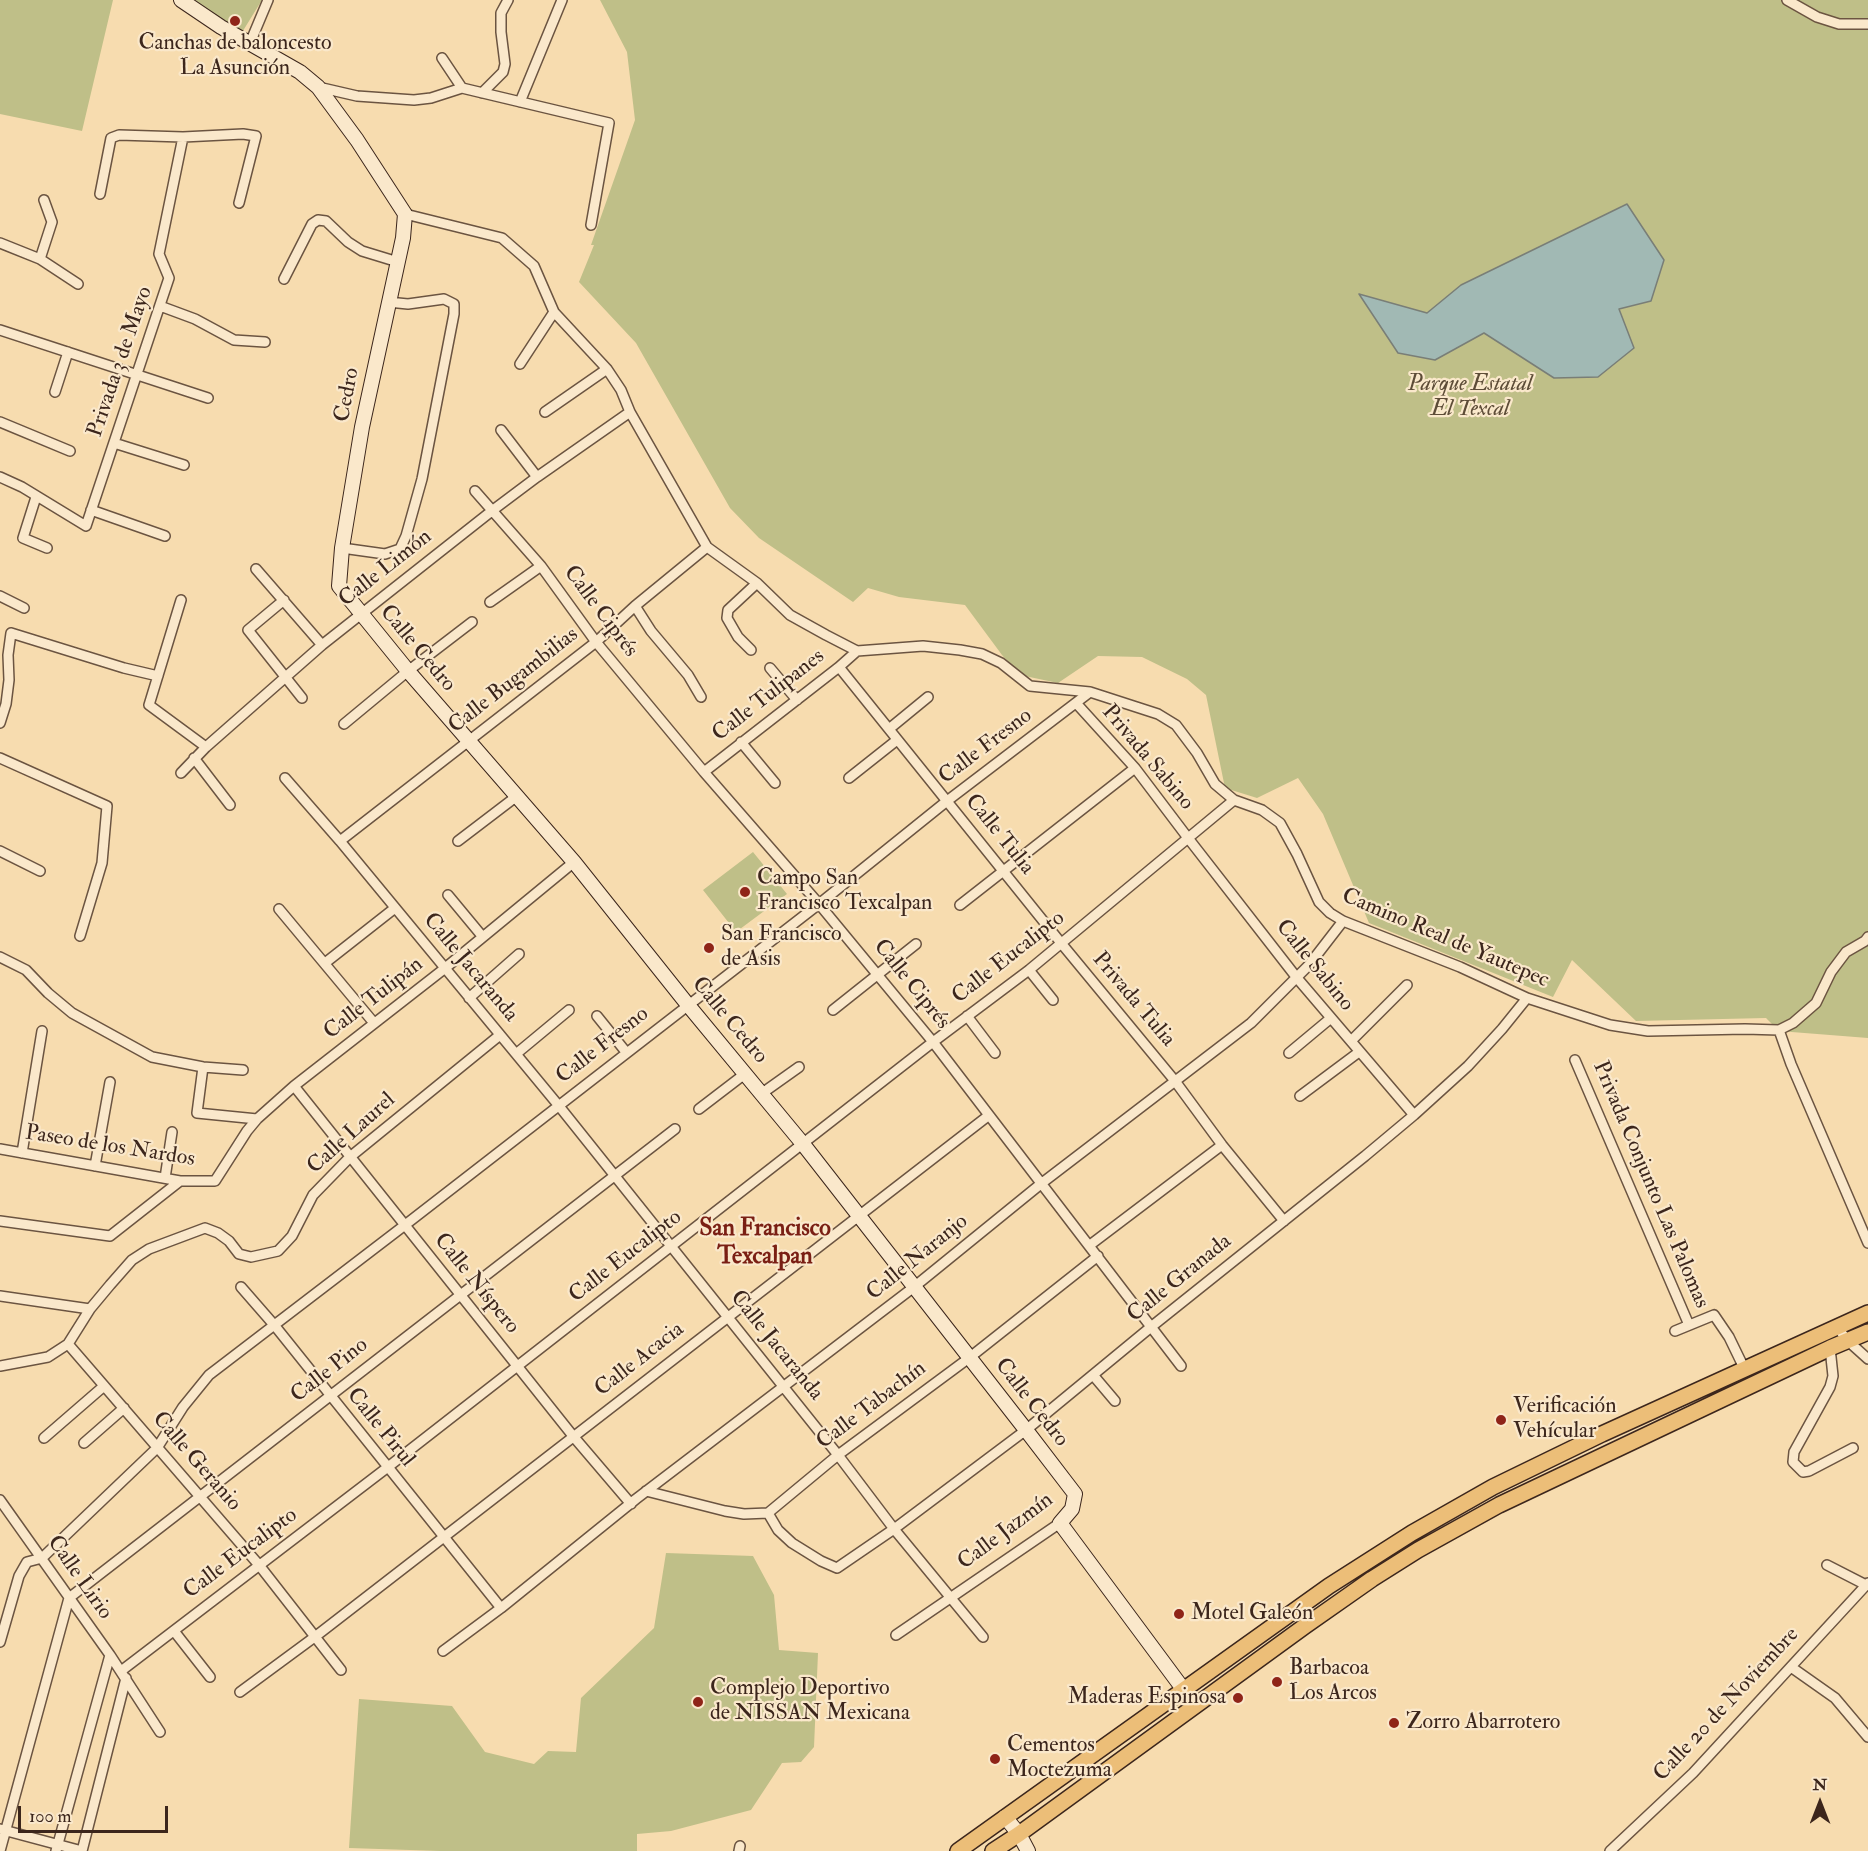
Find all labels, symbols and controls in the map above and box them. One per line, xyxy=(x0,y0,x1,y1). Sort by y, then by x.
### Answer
marker: Canchas de baloncesto La Asunción xyxy=(228,14,242,28)
place label: Canchas de baloncesto La Asunción xyxy=(138,31,332,82)
street label: Privada 3 de Mayo xyxy=(83,283,159,441)
street label: Cedro xyxy=(330,366,366,424)
park label: Parque Estatal El Texcal xyxy=(1408,372,1532,424)
street label: Calle Limón xyxy=(334,524,438,614)
street label: Calle Ciprés xyxy=(557,561,643,663)
street label: Calle Cedro xyxy=(373,600,461,698)
street label: Calle Bugambilias xyxy=(444,622,584,740)
street label: Calle Tulipanes xyxy=(708,644,830,748)
street label: Privada Sabino xyxy=(1095,700,1199,816)
street label: Calle Fresno xyxy=(934,703,1038,791)
street label: Calle Tulia xyxy=(959,789,1039,881)
place label: Campo San Francisco Texcalpan xyxy=(757,866,932,918)
street label: Camino Real de Yautepec xyxy=(1338,883,1552,995)
marker: Campo San Francisco Texcalpan xyxy=(738,885,752,899)
street label: Calle Eucalipto xyxy=(948,906,1070,1010)
street label: Calle Jacaranda xyxy=(417,908,523,1028)
street label: Calle Sabino xyxy=(1269,915,1359,1017)
place label: San Francisco de Asis xyxy=(721,922,842,974)
street label: Calle Ciprés xyxy=(867,935,955,1035)
marker: San Francisco de Asis xyxy=(702,941,716,955)
street label: Privada Tulia xyxy=(1086,947,1180,1053)
street label: Calle Tulipán xyxy=(319,952,429,1046)
street label: Calle Cedro xyxy=(685,972,773,1070)
street label: Calle Fresno xyxy=(552,1002,654,1090)
street label: Privada Conjunto Las Palomas xyxy=(1586,1057,1714,1313)
street label: Calle Laurel xyxy=(303,1088,401,1180)
street label: Paseo de los Nardos xyxy=(23,1121,197,1173)
street label: Calle Eucalipto xyxy=(565,1205,687,1309)
street label: Calle Naranjo xyxy=(862,1209,974,1307)
district label: San Francisco Texcalpan xyxy=(699,1216,831,1272)
street label: Calle Níspero xyxy=(427,1228,525,1340)
street label: Calle Granada xyxy=(1123,1229,1237,1329)
street label: Calle Jacaranda xyxy=(724,1286,828,1406)
street label: Calle Acacia xyxy=(590,1317,690,1403)
street label: Calle Pino xyxy=(286,1333,374,1409)
street label: Calle Cedro xyxy=(988,1354,1074,1452)
street label: Calle Tabachín xyxy=(812,1356,932,1456)
street label: Calle Pirul xyxy=(340,1383,420,1473)
place label: Verificación Vehícular xyxy=(1513,1394,1617,1446)
street label: Calle Geranio xyxy=(146,1407,246,1517)
marker: Verificación Vehícular xyxy=(1494,1413,1508,1427)
street label: Calle Jazmín xyxy=(953,1488,1059,1576)
street label: Calle Eucalipto xyxy=(179,1503,303,1605)
street label: Calle Lirio xyxy=(41,1531,117,1625)
place label: Motel Galeón xyxy=(1191,1601,1313,1627)
marker: Motel Galeón xyxy=(1172,1607,1186,1621)
street label: Calle 20 de Noviembre xyxy=(1649,1623,1805,1787)
place label: Barbacoa Los Arcos xyxy=(1289,1656,1377,1708)
marker: Barbacoa Los Arcos xyxy=(1270,1675,1284,1689)
place label: Complejo Deportivo de NISSAN Mexicana xyxy=(710,1676,910,1728)
place label: Maderas Espinosa xyxy=(1068,1685,1226,1711)
marker: Maderas Espinosa xyxy=(1231,1691,1245,1705)
marker: Complejo Deportivo de NISSAN Mexicana xyxy=(691,1695,705,1709)
place label: Zorro Abarrotero xyxy=(1406,1710,1560,1736)
marker: Zorro Abarrotero xyxy=(1387,1716,1401,1730)
place label: Cementos Moctezuma xyxy=(1007,1733,1112,1784)
marker: Cementos Moctezuma xyxy=(988,1752,1002,1766)
north arrow xyxy=(1790,1773,1850,1833)
text: N xyxy=(1813,1775,1827,1795)
scale bar xyxy=(21,1794,171,1832)
text: 100 m xyxy=(29,1805,72,1828)

